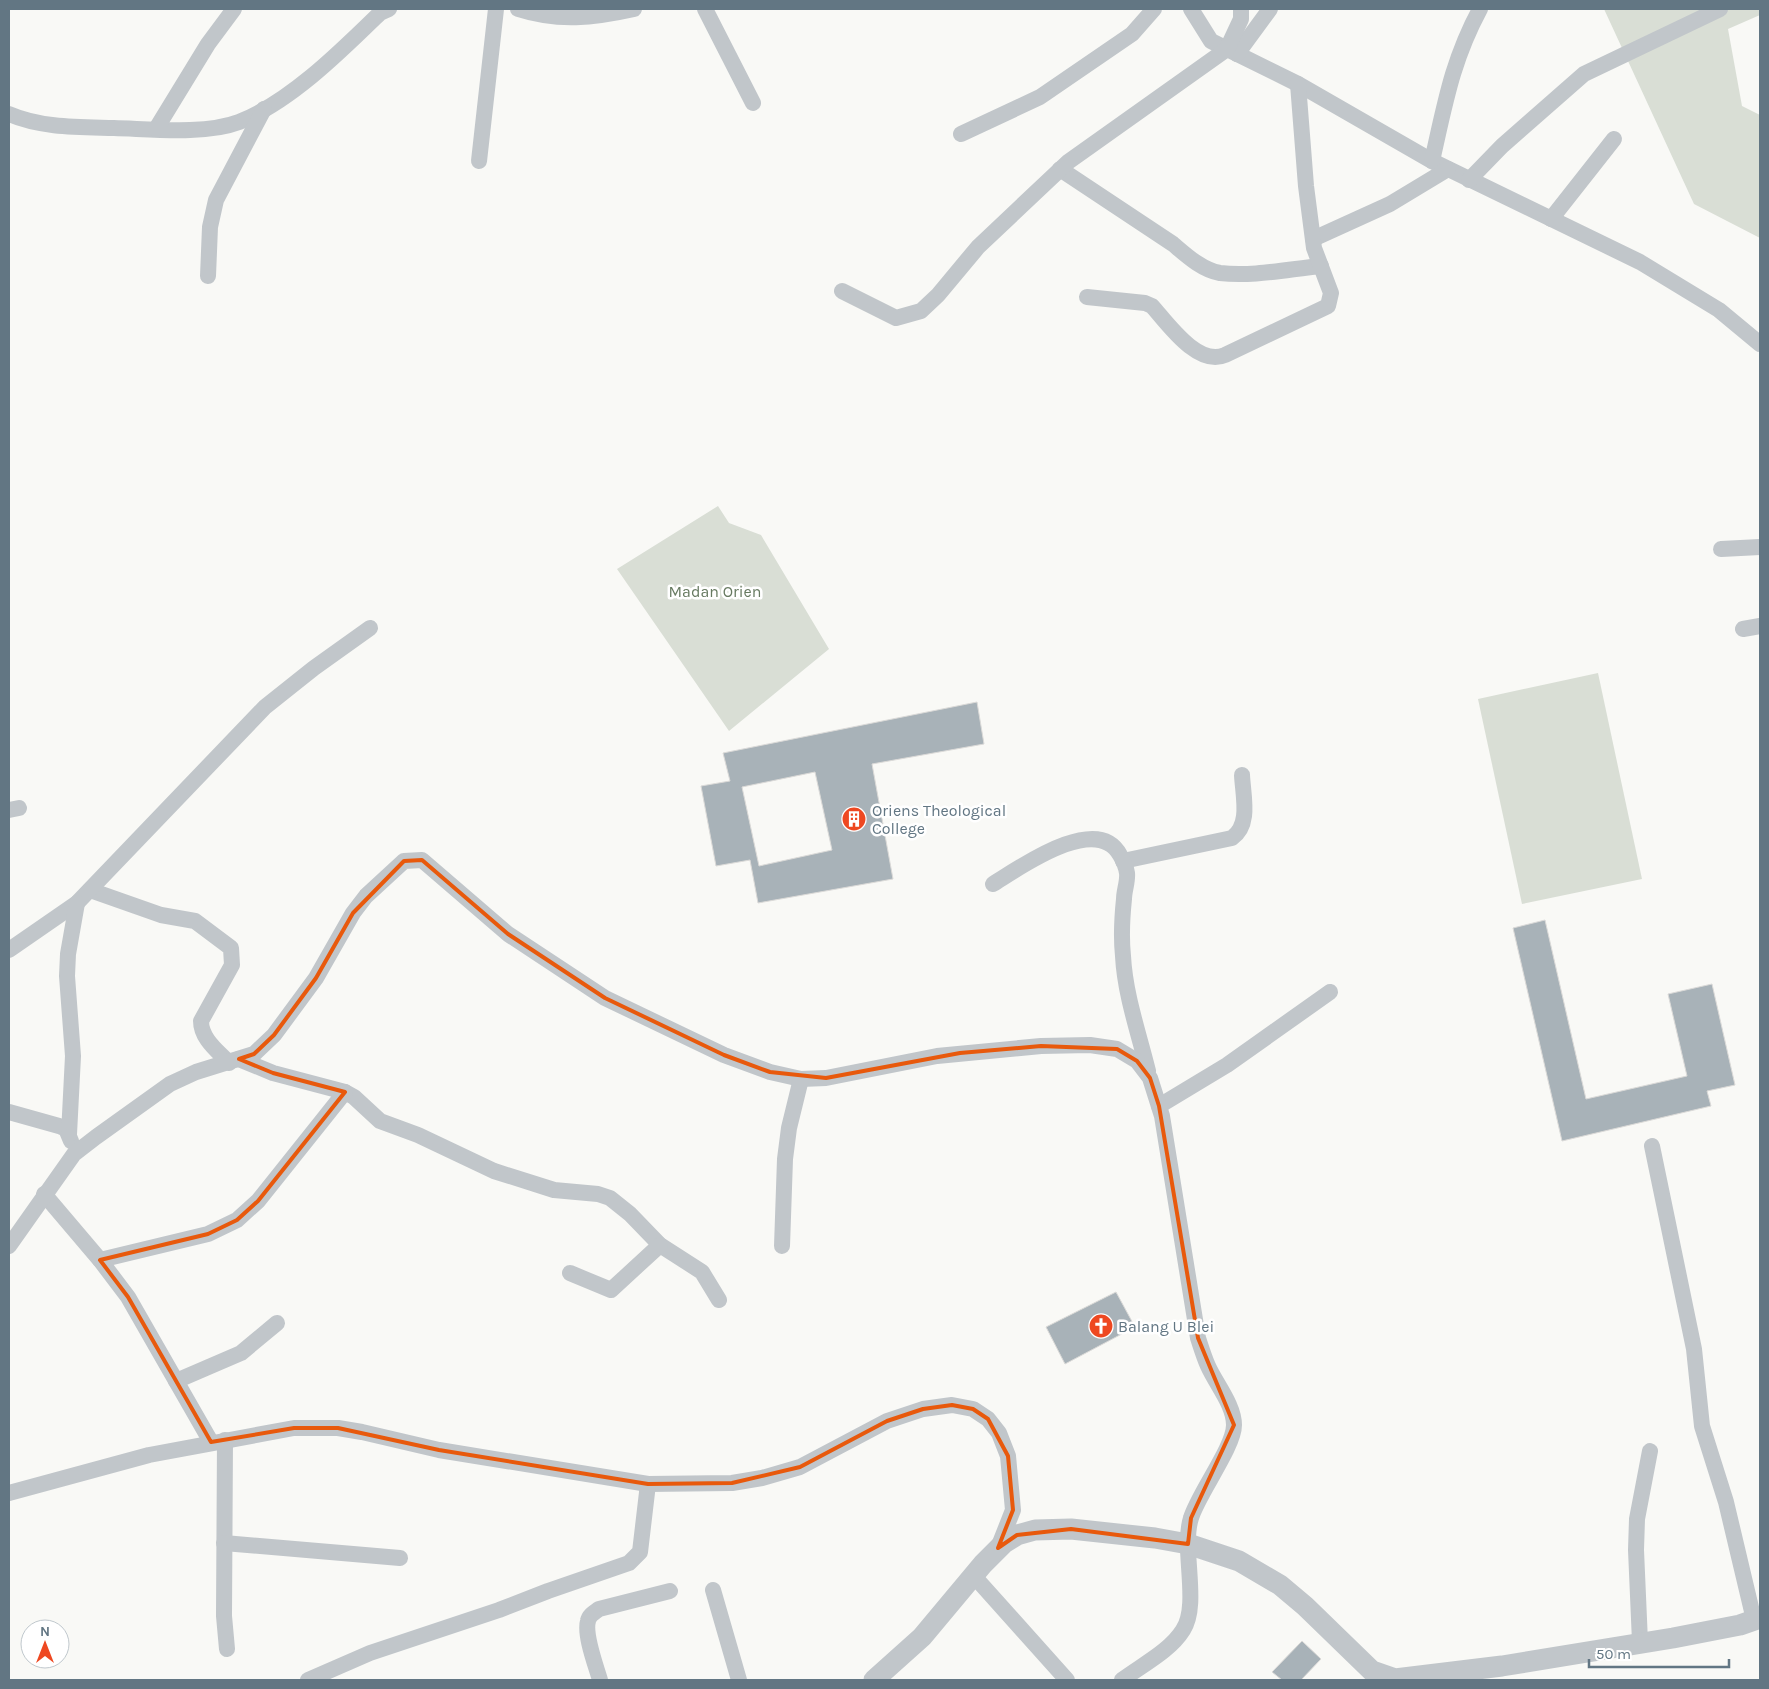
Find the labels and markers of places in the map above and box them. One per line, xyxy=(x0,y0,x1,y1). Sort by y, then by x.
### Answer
place label: Oriens Theological College xyxy=(872,801,1006,838)
building icon: Oriens Theological College xyxy=(841,806,867,832)
church icon: Balang U Blei xyxy=(1088,1313,1114,1339)
place label: Balang U Blei xyxy=(1118,1317,1214,1336)

